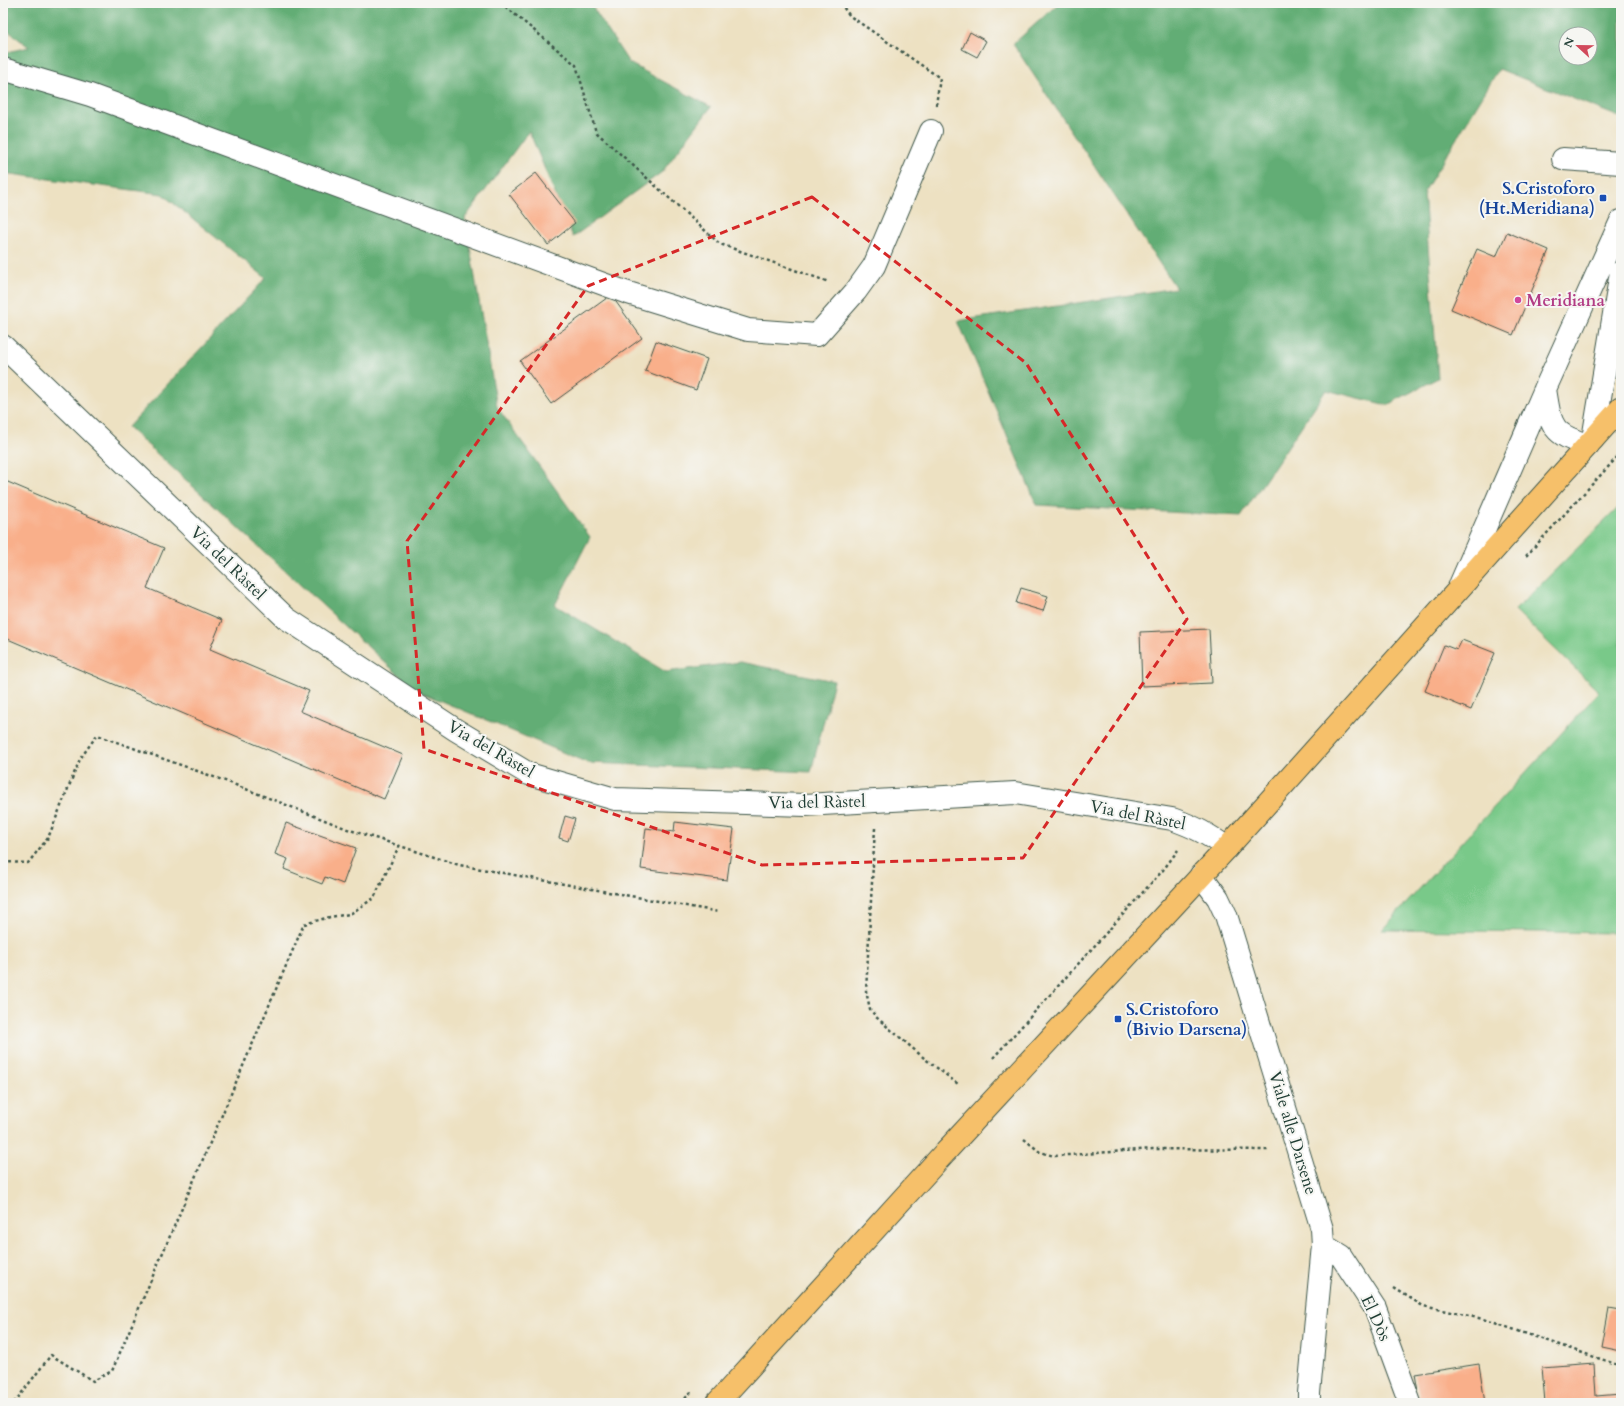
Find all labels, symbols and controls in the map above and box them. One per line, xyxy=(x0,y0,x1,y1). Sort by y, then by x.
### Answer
north arrow xyxy=(1558,26,1598,66)
text: N xyxy=(1560,35,1578,50)
place label: S.Cristoforo (Ht.Meridiana) xyxy=(1479,177,1595,220)
marker: S.Cristoforo (Ht.Meridiana) xyxy=(1598,193,1608,203)
place label: Meridiana xyxy=(1526,289,1605,312)
marker: Meridiana xyxy=(1513,295,1523,305)
street label: Via del Ràstel xyxy=(185,521,271,605)
street label: Via del Ràstel xyxy=(443,715,539,784)
street label: Via del Ràstel xyxy=(768,790,866,814)
street label: Via del Ràstel xyxy=(1088,794,1188,836)
place label: S.Cristoforo (Bivio Darsena) xyxy=(1126,998,1247,1041)
marker: S.Cristoforo (Bivio Darsena) xyxy=(1113,1014,1123,1024)
street label: Viale alle Darsene xyxy=(1263,1069,1323,1197)
street label: El Dòs xyxy=(1355,1291,1397,1345)

